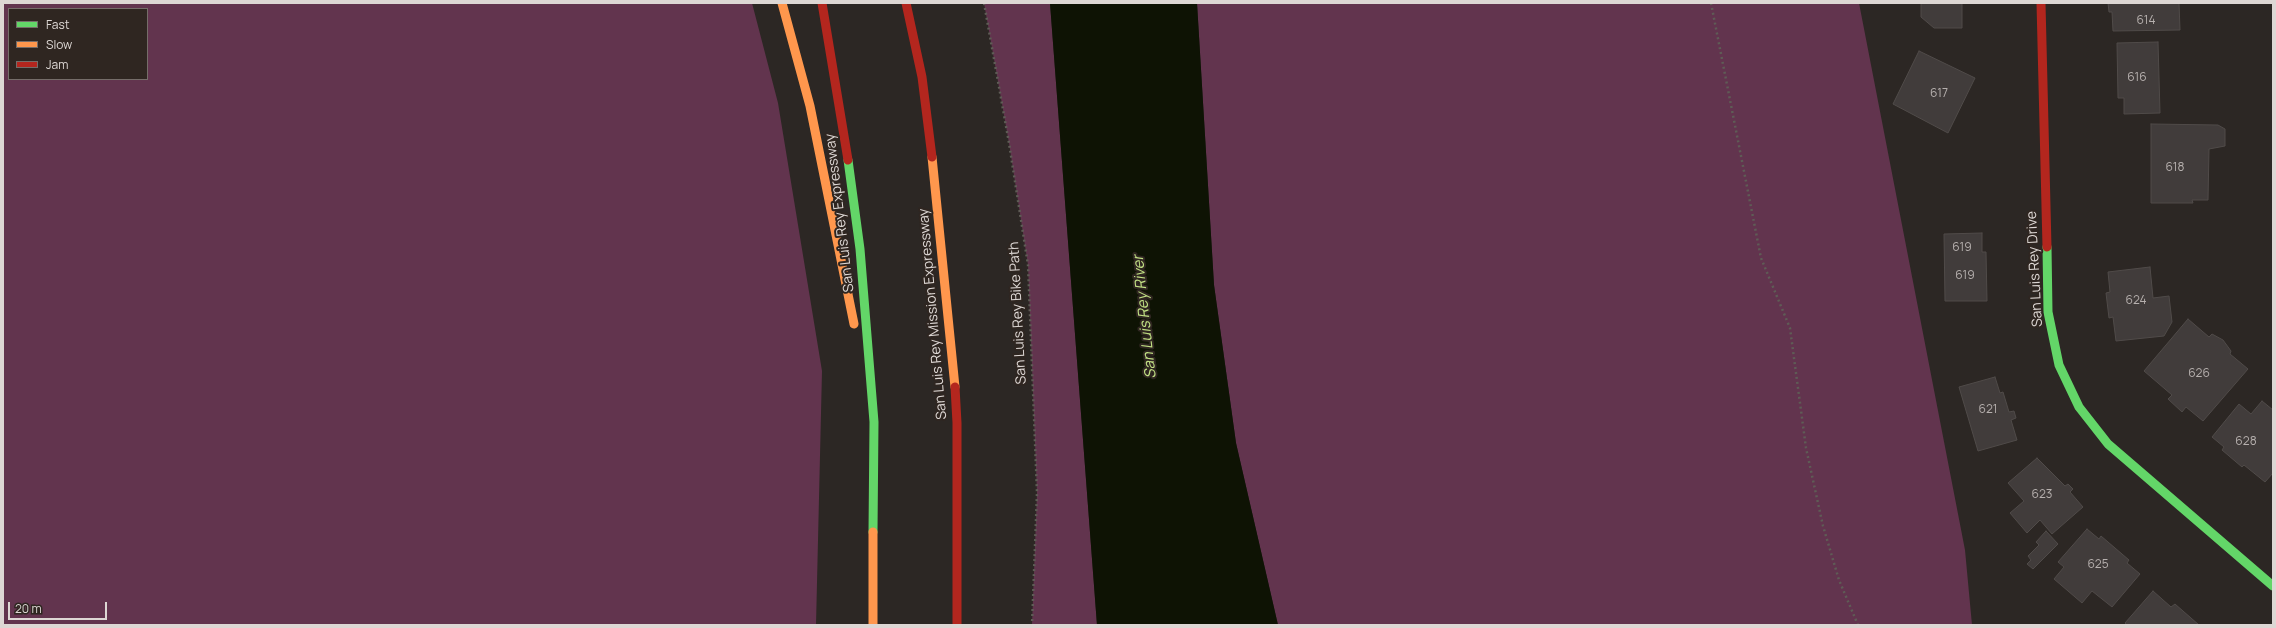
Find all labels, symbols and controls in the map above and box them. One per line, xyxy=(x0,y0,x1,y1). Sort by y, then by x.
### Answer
legend xyxy=(8,8,148,80)
house number: 614 xyxy=(2136,14,2156,28)
text: Fast xyxy=(46,16,70,33)
text: Slow xyxy=(46,36,72,53)
text: Jam xyxy=(46,56,68,73)
house number: 616 xyxy=(2127,71,2147,85)
house number: 617 xyxy=(1930,87,1948,101)
street label: San Luis Rey Expressway xyxy=(822,133,858,293)
house number: 618 xyxy=(2166,161,2184,175)
street label: San Luis Rey Mission Expressway xyxy=(915,208,951,420)
street label: San Luis Rey Drive xyxy=(2024,211,2046,327)
street label: San Luis Rey Bike Path xyxy=(1006,241,1030,385)
house number: 619 xyxy=(1952,241,1972,255)
water label: San Luis Rey River xyxy=(1130,254,1160,380)
house number: 619 xyxy=(1955,269,1975,283)
house number: 624 xyxy=(2125,294,2147,308)
house number: 626 xyxy=(2188,367,2210,381)
house number: 621 xyxy=(1979,403,1997,417)
house number: 628 xyxy=(2235,435,2257,449)
house number: 623 xyxy=(2032,488,2052,502)
house number: 625 xyxy=(2087,558,2109,572)
scale bar xyxy=(10,594,109,620)
text: 20 m xyxy=(15,600,42,617)

